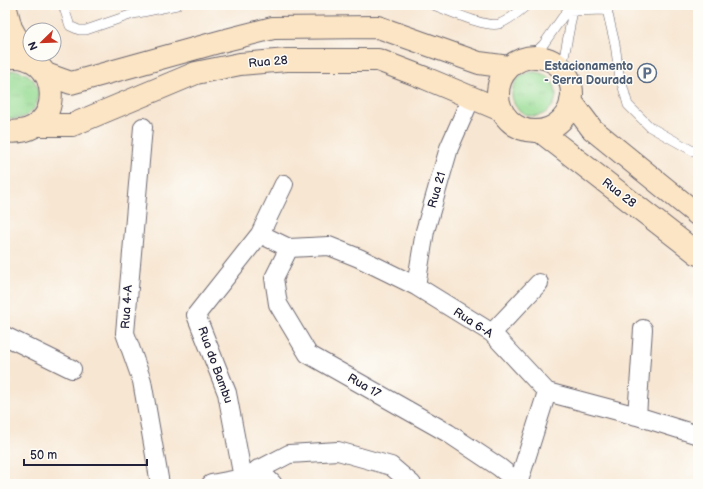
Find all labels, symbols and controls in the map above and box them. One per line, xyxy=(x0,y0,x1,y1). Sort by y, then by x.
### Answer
north arrow xyxy=(22,22,62,62)
text: N xyxy=(26,39,41,52)
street label: Rua 28 xyxy=(248,53,288,71)
place label: Estacionamento - Serra Dourada xyxy=(544,59,633,88)
parking icon: Estacionamento - Serra Dourada xyxy=(636,62,658,84)
street label: Rua 21 xyxy=(425,170,449,210)
street label: Rua 28 xyxy=(599,175,639,211)
street label: Rua 4-A xyxy=(118,284,136,330)
street label: Rua 6-A xyxy=(450,305,496,342)
street label: Rua do Bambu xyxy=(194,325,236,405)
street label: Rua 17 xyxy=(345,371,383,401)
scale bar xyxy=(24,441,147,467)
text: 50 m xyxy=(30,448,57,463)

